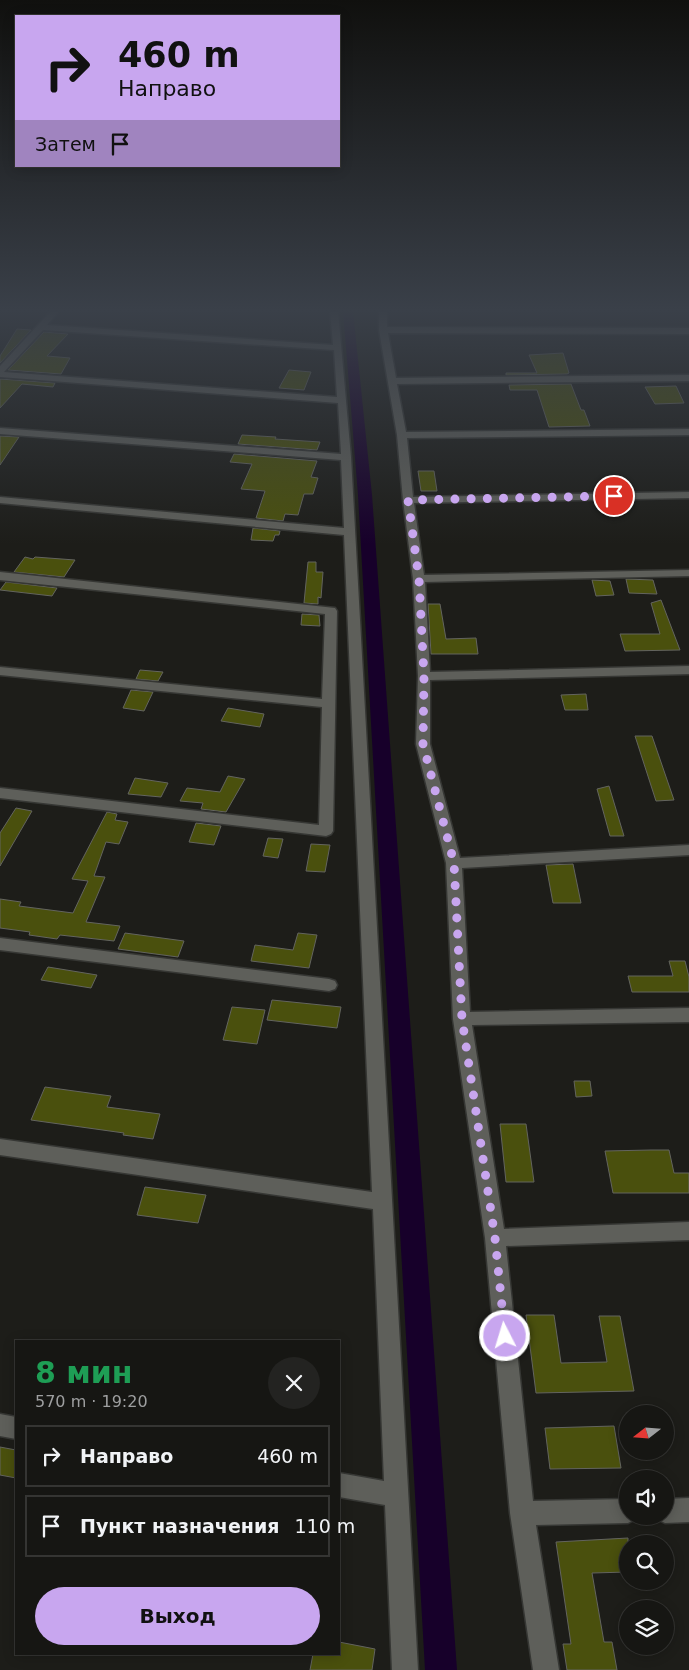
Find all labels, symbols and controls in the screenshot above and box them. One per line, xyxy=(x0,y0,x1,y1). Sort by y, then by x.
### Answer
icon: right xyxy=(35,35,100,100)
text: 460 m xyxy=(118,35,240,75)
text: Направо xyxy=(118,76,216,101)
icon: arrive xyxy=(106,130,134,158)
text: Затем xyxy=(35,133,96,155)
pin xyxy=(593,475,635,517)
icon: arrive xyxy=(600,482,628,510)
position arrow xyxy=(478,1309,530,1361)
text: 8 мин xyxy=(35,1355,133,1390)
button: close xyxy=(268,1357,320,1409)
text: 570 m · 19:20 xyxy=(35,1392,148,1411)
north arrow xyxy=(619,1405,674,1460)
map controls xyxy=(619,1405,674,1655)
icon: right xyxy=(37,1442,65,1470)
text: Направо xyxy=(80,1445,173,1467)
text: 460 m xyxy=(257,1445,318,1467)
button: sound xyxy=(619,1470,674,1525)
icon: arrive xyxy=(37,1512,65,1540)
text: Пункт назначения xyxy=(80,1515,279,1537)
text: 110 m xyxy=(294,1515,355,1537)
button: search xyxy=(619,1535,674,1590)
button: Выход xyxy=(35,1587,320,1645)
button: layers xyxy=(619,1600,674,1655)

